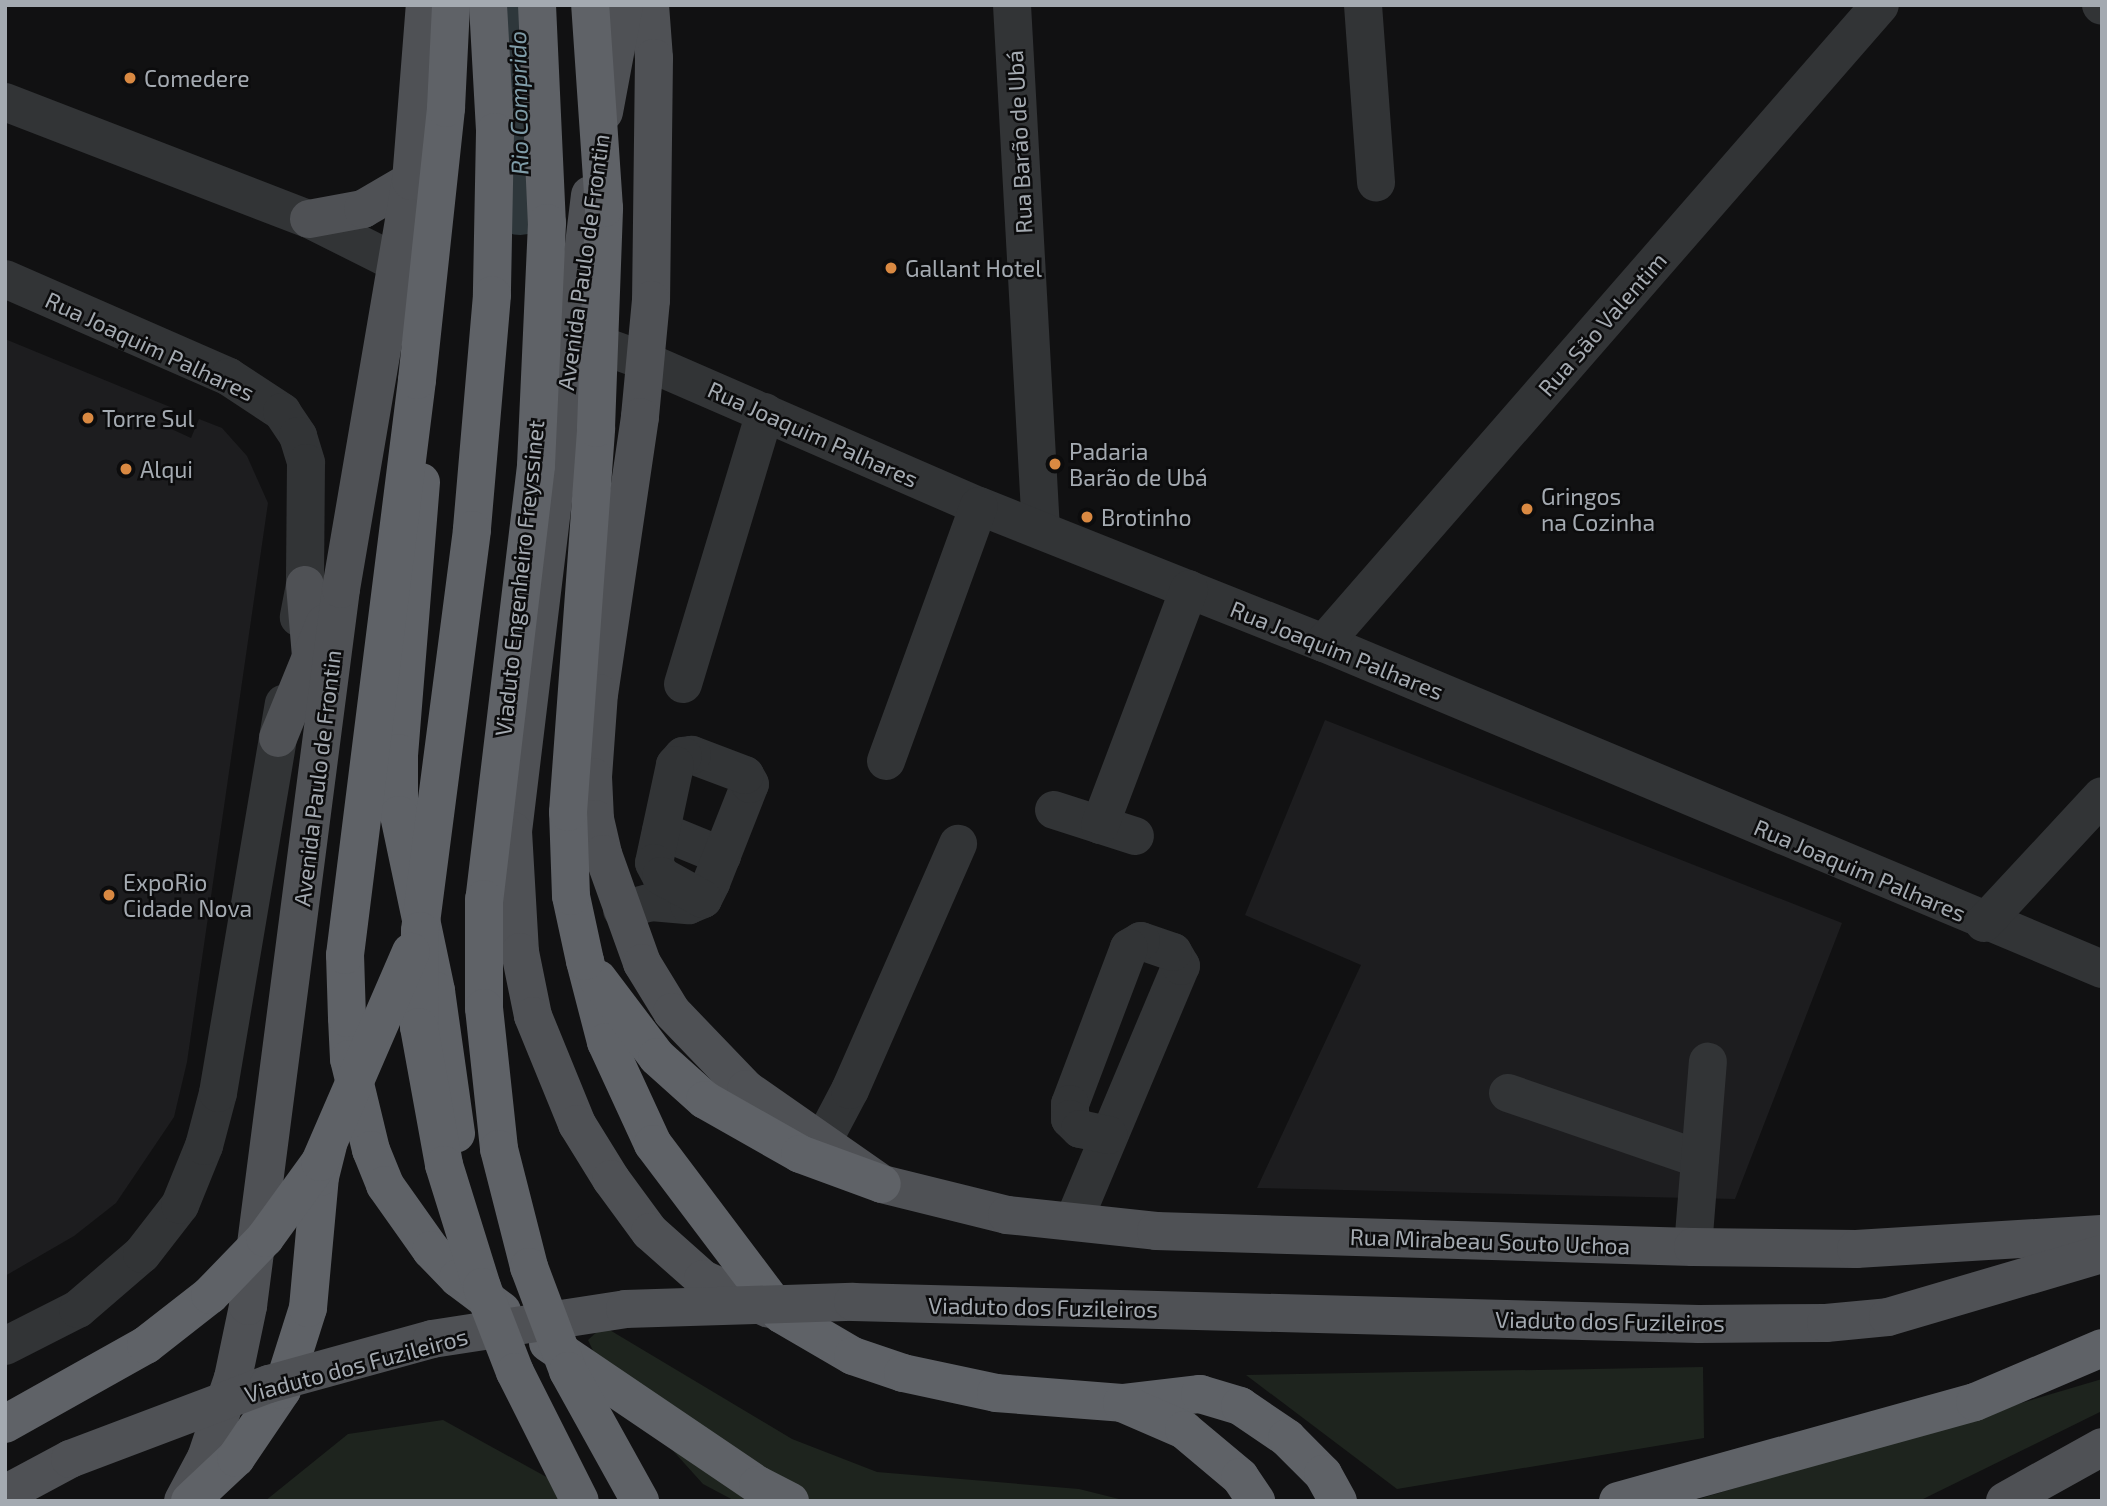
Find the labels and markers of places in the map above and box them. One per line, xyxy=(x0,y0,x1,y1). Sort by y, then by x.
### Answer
place label: Comedere xyxy=(144,64,249,92)
marker: Comedere xyxy=(122,70,138,86)
place label: Gallant Hotel xyxy=(905,254,1042,282)
marker: Gallant Hotel xyxy=(883,260,899,276)
place label: Torre Sul xyxy=(102,404,194,432)
marker: Torre Sul xyxy=(80,410,96,426)
place label: Padaria Barão de Ubá xyxy=(1069,437,1208,491)
place label: Alqui xyxy=(140,455,193,483)
marker: Padaria Barão de Ubá xyxy=(1047,456,1063,472)
marker: Alqui xyxy=(118,461,134,477)
place label: Gringos na Cozinha xyxy=(1541,482,1655,536)
marker: Gringos na Cozinha xyxy=(1519,501,1535,517)
place label: Brotinho xyxy=(1101,503,1191,531)
marker: Brotinho xyxy=(1079,509,1095,525)
place label: ExpoRio Cidade Nova xyxy=(123,868,252,922)
marker: ExpoRio Cidade Nova xyxy=(101,887,117,903)

